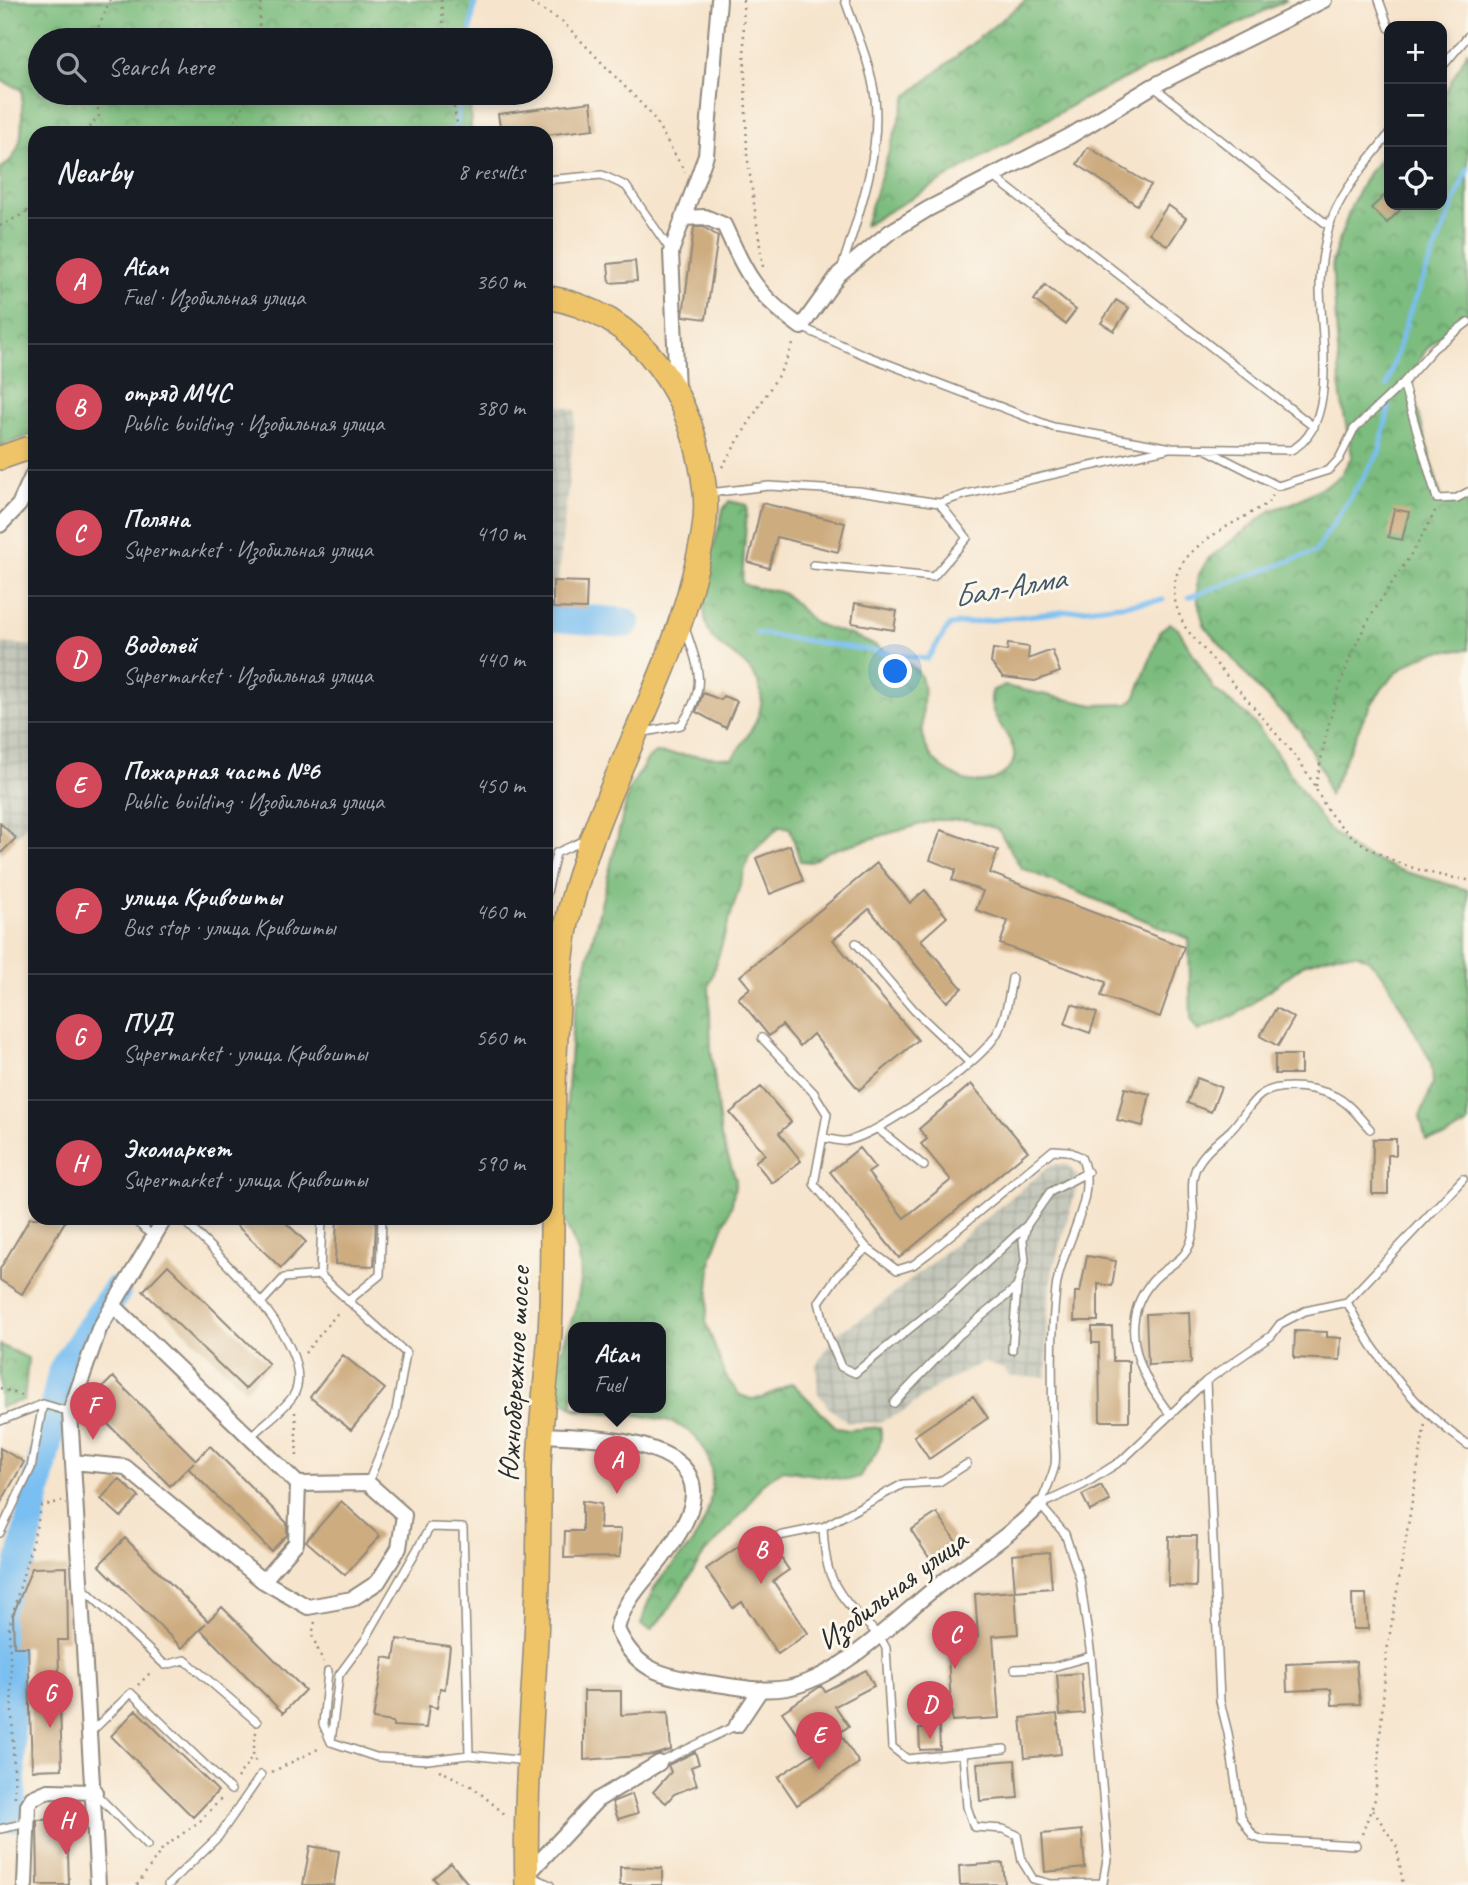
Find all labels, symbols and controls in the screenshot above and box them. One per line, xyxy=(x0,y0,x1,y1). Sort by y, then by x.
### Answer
map controls xyxy=(1384,21,1447,210)
button: + xyxy=(1384,21,1447,84)
search box xyxy=(28,28,553,105)
icon: search xyxy=(52,48,90,86)
text: Search here xyxy=(108,50,214,83)
button: − xyxy=(1384,84,1447,147)
button: locate xyxy=(1384,147,1447,210)
text: Nearby xyxy=(56,153,132,191)
text: 8 results xyxy=(458,157,525,186)
text: Atan xyxy=(123,250,168,283)
text: A xyxy=(73,267,85,296)
text: 360 m xyxy=(476,267,525,296)
text: Fuel · Изобильная улица xyxy=(123,283,305,312)
text: отряд МЧС xyxy=(123,376,230,409)
text: B xyxy=(73,393,85,422)
text: 380 m xyxy=(476,393,525,422)
text: Public building · Изобильная улица xyxy=(123,409,384,438)
text: Поляна xyxy=(123,502,189,535)
text: C xyxy=(74,519,84,548)
text: 410 m xyxy=(476,519,525,548)
text: Supermarket · Изобильная улица xyxy=(123,535,373,564)
water label: Бал-Алма xyxy=(950,556,1071,617)
text: Водолей xyxy=(123,628,197,661)
text: D xyxy=(72,645,86,674)
text: 440 m xyxy=(476,645,525,674)
your location xyxy=(878,654,912,688)
text: Supermarket · Изобильная улица xyxy=(123,661,373,690)
text: Пожарная часть №6 xyxy=(123,754,319,787)
text: E xyxy=(73,771,85,800)
text: 450 m xyxy=(476,771,525,800)
text: Public building · Изобильная улица xyxy=(123,787,384,816)
text: улица Кривошты xyxy=(123,880,282,913)
text: F xyxy=(74,897,84,926)
text: 460 m xyxy=(476,897,525,926)
text: Bus stop · улица Кривошты xyxy=(123,913,335,942)
text: ПУД xyxy=(123,1006,173,1039)
text: G xyxy=(73,1023,85,1052)
text: 560 m xyxy=(476,1023,525,1052)
text: Supermarket · улица Кривошты xyxy=(123,1039,367,1068)
text: Экомаркет xyxy=(123,1132,231,1165)
text: H xyxy=(72,1149,86,1178)
text: 590 m xyxy=(476,1149,525,1178)
text: Supermarket · улица Кривошты xyxy=(123,1165,367,1194)
street label: Южнобережное шоссе xyxy=(489,1263,539,1482)
popup xyxy=(568,1322,666,1413)
text: Atan xyxy=(594,1337,640,1370)
text: Fuel xyxy=(594,1370,624,1399)
pin: F xyxy=(70,1382,116,1440)
pin: A xyxy=(594,1436,640,1494)
street label: Изобильная улица xyxy=(809,1520,976,1659)
pin: B xyxy=(738,1526,784,1584)
pin: C xyxy=(932,1611,978,1669)
pin: G xyxy=(27,1670,73,1728)
pin: D xyxy=(907,1681,953,1739)
pin: E xyxy=(796,1712,842,1770)
pin: H xyxy=(43,1797,89,1855)

